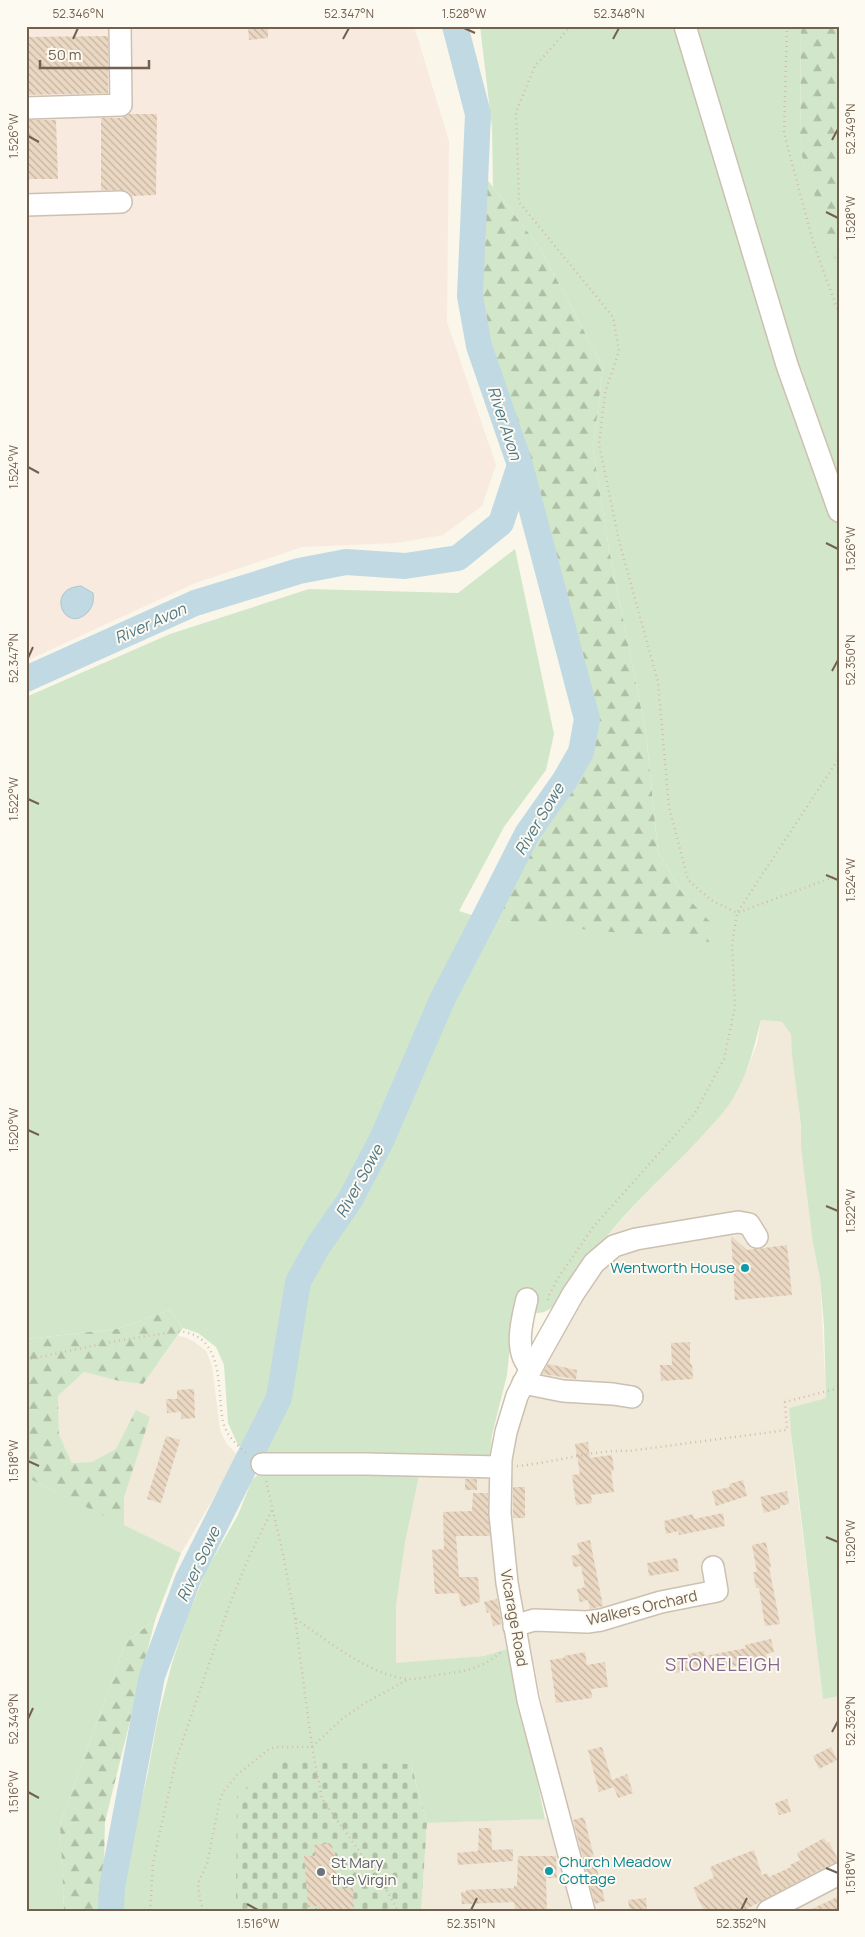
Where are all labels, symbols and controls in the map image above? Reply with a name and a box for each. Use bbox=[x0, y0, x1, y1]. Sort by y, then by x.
text: 52.346°N bbox=[52, 5, 104, 22]
text: 52.347°N bbox=[324, 5, 374, 22]
text: 1.528°W bbox=[442, 5, 487, 22]
text: 52.348°N bbox=[594, 5, 644, 22]
scale bar bbox=[40, 38, 149, 70]
text: 50 m bbox=[48, 44, 82, 65]
text: 52.349°N bbox=[842, 103, 859, 155]
text: 1.526°W bbox=[5, 113, 22, 158]
text: 1.528°W bbox=[842, 195, 859, 240]
water label: River Avon bbox=[483, 383, 527, 463]
text: 1.524°W bbox=[5, 444, 22, 489]
text: 1.526°W bbox=[842, 526, 859, 571]
water label: River Avon bbox=[111, 597, 190, 649]
text: 52.347°N bbox=[5, 633, 22, 683]
text: 52.350°N bbox=[842, 635, 859, 685]
text: 1.522°W bbox=[5, 776, 22, 821]
water label: River Sowe bbox=[509, 778, 570, 859]
text: 1.524°W bbox=[842, 857, 859, 902]
text: 1.520°W bbox=[5, 1107, 22, 1152]
water label: River Sowe bbox=[330, 1139, 389, 1221]
text: 1.522°W bbox=[842, 1188, 859, 1233]
place label: Wentworth House bbox=[610, 1257, 735, 1278]
marker: Wentworth House bbox=[739, 1262, 751, 1274]
text: 1.518°W bbox=[5, 1439, 22, 1482]
text: 1.520°W bbox=[842, 1519, 859, 1564]
water label: River Sowe bbox=[171, 1521, 226, 1605]
street label: Vicarage Road bbox=[496, 1568, 533, 1668]
street label: Walkers Orchard bbox=[584, 1585, 699, 1630]
district label: STONELEIGH bbox=[665, 1652, 781, 1676]
text: 52.349°N bbox=[5, 1693, 22, 1745]
text: 52.352°N bbox=[842, 1696, 859, 1746]
text: 1.516°W bbox=[5, 1770, 22, 1813]
place label: Church Meadow Cottage bbox=[559, 1851, 672, 1889]
text: 1.518°W bbox=[842, 1851, 859, 1894]
place label: St Mary the Virgin bbox=[331, 1852, 396, 1890]
marker: Church Meadow Cottage bbox=[543, 1865, 555, 1877]
marker: St Mary the Virgin bbox=[315, 1866, 327, 1878]
text: 1.516°W bbox=[237, 1915, 280, 1932]
text: 52.351°N bbox=[447, 1915, 495, 1932]
text: 52.352°N bbox=[716, 1915, 766, 1932]

